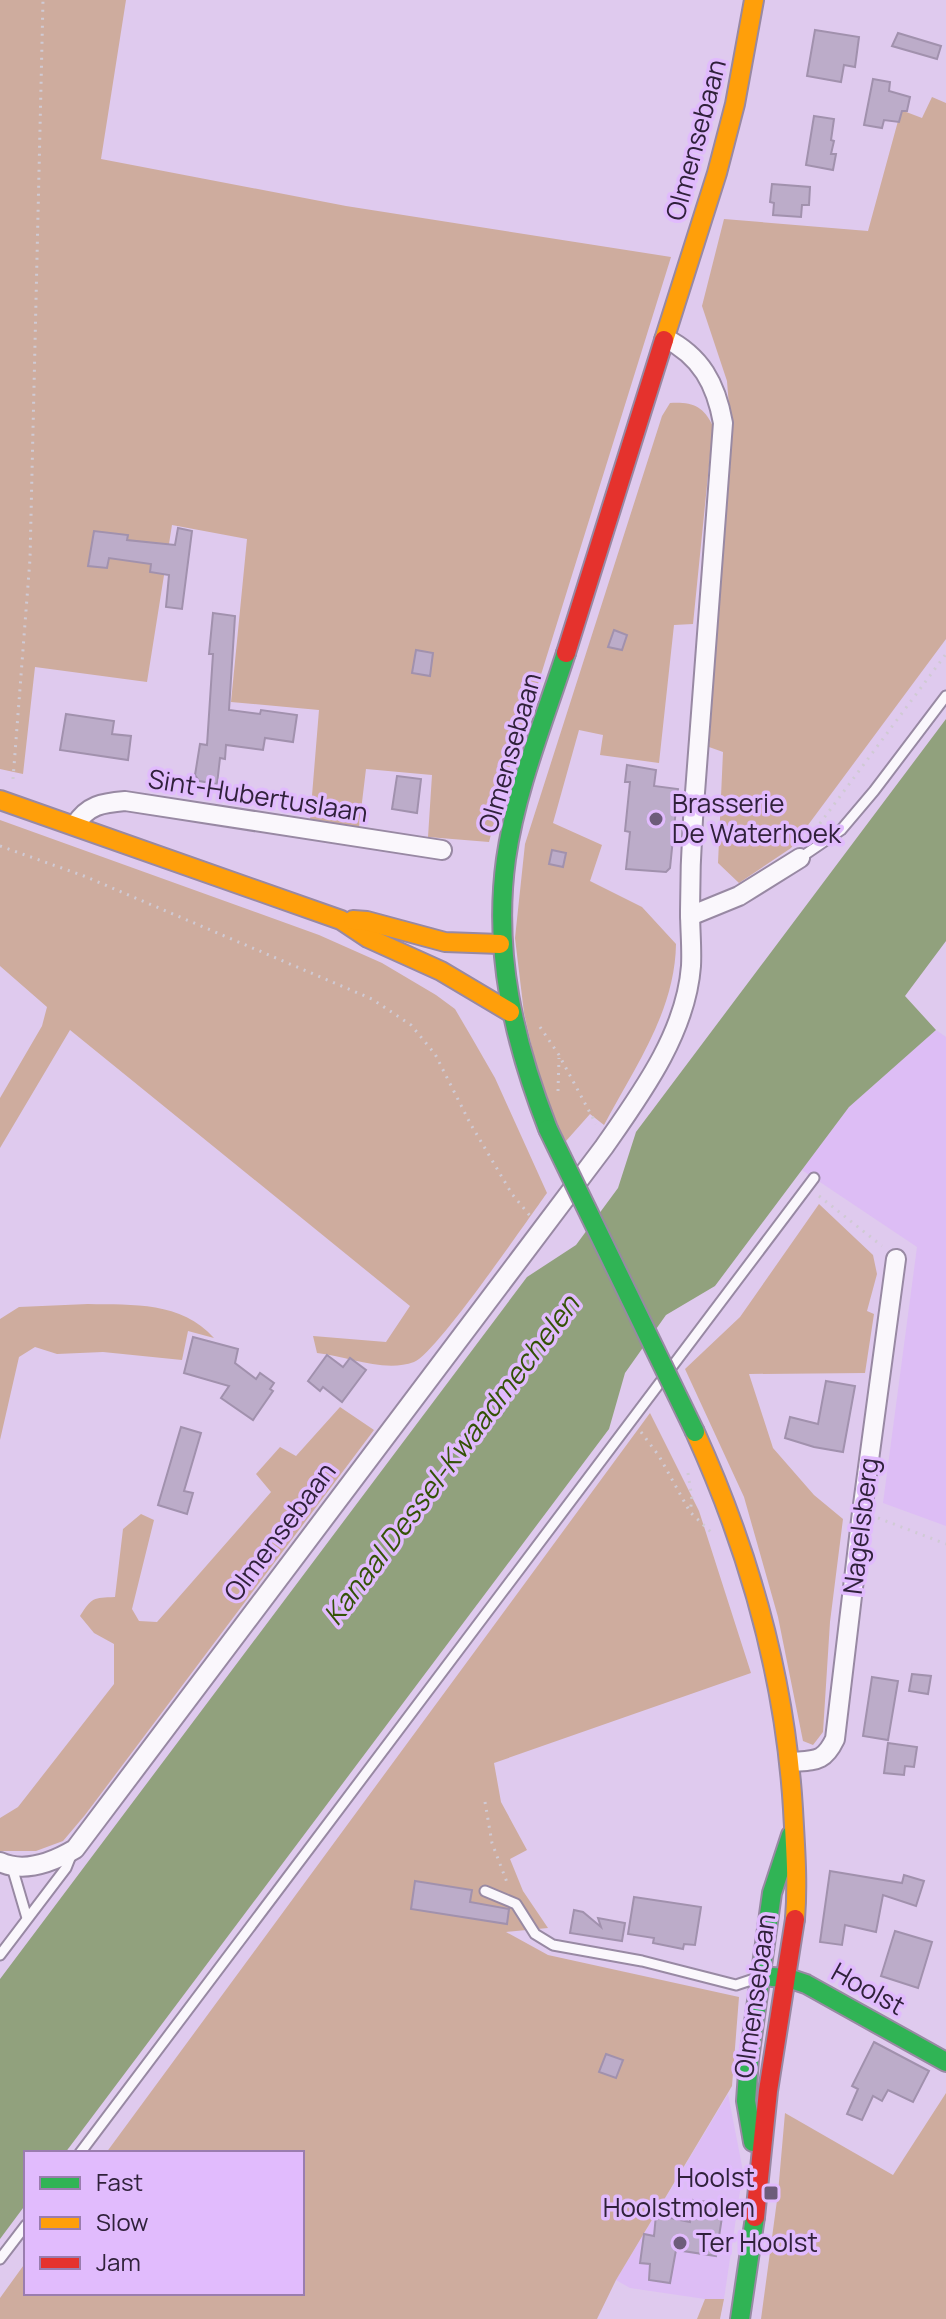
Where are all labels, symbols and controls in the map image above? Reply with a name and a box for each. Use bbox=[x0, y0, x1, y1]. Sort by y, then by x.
street label: Olmensebaan bbox=[656, 55, 734, 224]
street label: Olmensebaan bbox=[469, 668, 549, 837]
street label: Sint-Hubertuslaan bbox=[146, 760, 371, 830]
place label: Brasserie De Waterhoek bbox=[672, 785, 842, 851]
marker: Brasserie De Waterhoek bbox=[647, 810, 665, 828]
water label: Kanaal Dessel-Kwaadmechelen bbox=[313, 1286, 588, 1632]
street label: Olmensebaan bbox=[215, 1454, 343, 1608]
street label: Nagelsberg bbox=[834, 1456, 886, 1596]
street label: Olmensebaan bbox=[725, 1911, 783, 2080]
street label: Hoolst bbox=[825, 1953, 912, 2023]
legend bbox=[24, 2151, 304, 2295]
place label: Hoolst Hoolstmolen bbox=[603, 2159, 755, 2225]
text: Fast bbox=[96, 2165, 143, 2198]
marker: Hoolst Hoolstmolen bbox=[762, 2184, 780, 2202]
text: Slow bbox=[96, 2205, 149, 2238]
place label: Ter Hoolst bbox=[696, 2224, 818, 2260]
marker: Ter Hoolst bbox=[671, 2234, 689, 2252]
text: Jam bbox=[96, 2245, 141, 2278]

